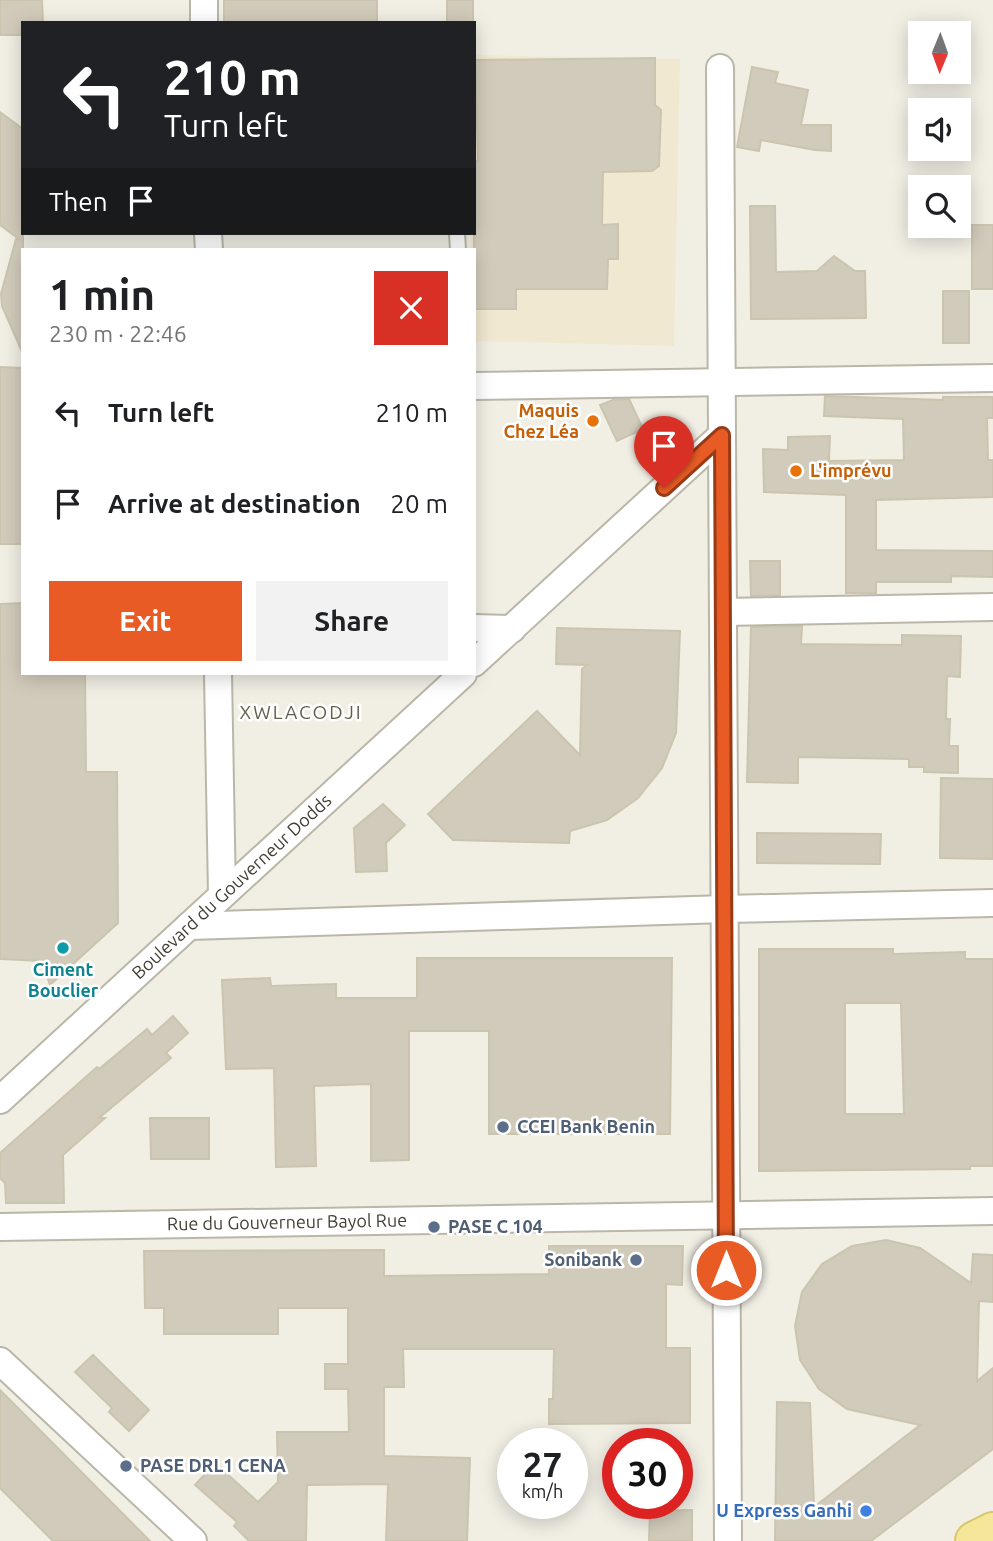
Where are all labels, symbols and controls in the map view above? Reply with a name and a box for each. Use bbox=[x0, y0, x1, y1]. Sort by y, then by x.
north arrow bbox=[908, 21, 971, 84]
map controls bbox=[908, 21, 971, 238]
icon: left bbox=[49, 49, 140, 140]
text: 210 m bbox=[164, 49, 301, 104]
button: sound bbox=[908, 98, 971, 161]
text: Turn left bbox=[164, 107, 288, 143]
button: search bbox=[908, 175, 971, 238]
icon: arrive bbox=[122, 182, 160, 220]
text: Then bbox=[49, 187, 108, 216]
text: 1 min bbox=[49, 271, 155, 318]
button: close bbox=[374, 271, 448, 345]
text: 230 m · 22:46 bbox=[49, 321, 187, 346]
icon: left bbox=[49, 394, 87, 432]
text: Turn left bbox=[108, 398, 214, 427]
text: 210 m bbox=[376, 398, 448, 427]
place label: Maquis Chez Léa bbox=[503, 400, 579, 441]
marker: Maquis Chez Léa bbox=[585, 413, 601, 429]
pin bbox=[634, 416, 694, 488]
icon: arrive bbox=[645, 427, 683, 465]
place label: L'imprévu bbox=[810, 460, 892, 480]
marker: L'imprévu bbox=[788, 463, 804, 479]
icon: arrive bbox=[49, 485, 87, 523]
text: Arrive at destination bbox=[108, 489, 361, 518]
text: 20 m bbox=[390, 489, 448, 518]
button: Exit bbox=[49, 581, 242, 661]
button: Share bbox=[256, 581, 448, 661]
district label: XWLACODJI bbox=[239, 701, 363, 723]
street label: Boulevard du Gouverneur Dodds bbox=[128, 789, 335, 982]
marker: Ciment Bouclier bbox=[55, 940, 71, 956]
place label: Ciment Bouclier bbox=[28, 959, 99, 1000]
place label: CCEI Bank Benin bbox=[517, 1116, 655, 1136]
marker: CCEI Bank Benin bbox=[495, 1119, 511, 1135]
street label: Rue du Gouverneur Bayol Rue bbox=[167, 1209, 407, 1233]
place label: PASE C 104 bbox=[448, 1216, 543, 1236]
marker: PASE C 104 bbox=[426, 1219, 442, 1235]
position arrow bbox=[689, 1233, 763, 1307]
place label: Sonibank bbox=[544, 1249, 622, 1269]
marker: Sonibank bbox=[628, 1252, 644, 1268]
speed limit sign: 30 bbox=[602, 1428, 693, 1519]
text: 27 bbox=[523, 1444, 562, 1484]
place label: PASE DRL1 CENA bbox=[140, 1455, 286, 1475]
marker: PASE DRL1 CENA bbox=[118, 1458, 134, 1474]
text: km/h bbox=[522, 1481, 563, 1501]
place label: U Express Ganhi bbox=[716, 1500, 852, 1520]
marker: U Express Ganhi bbox=[858, 1503, 874, 1519]

